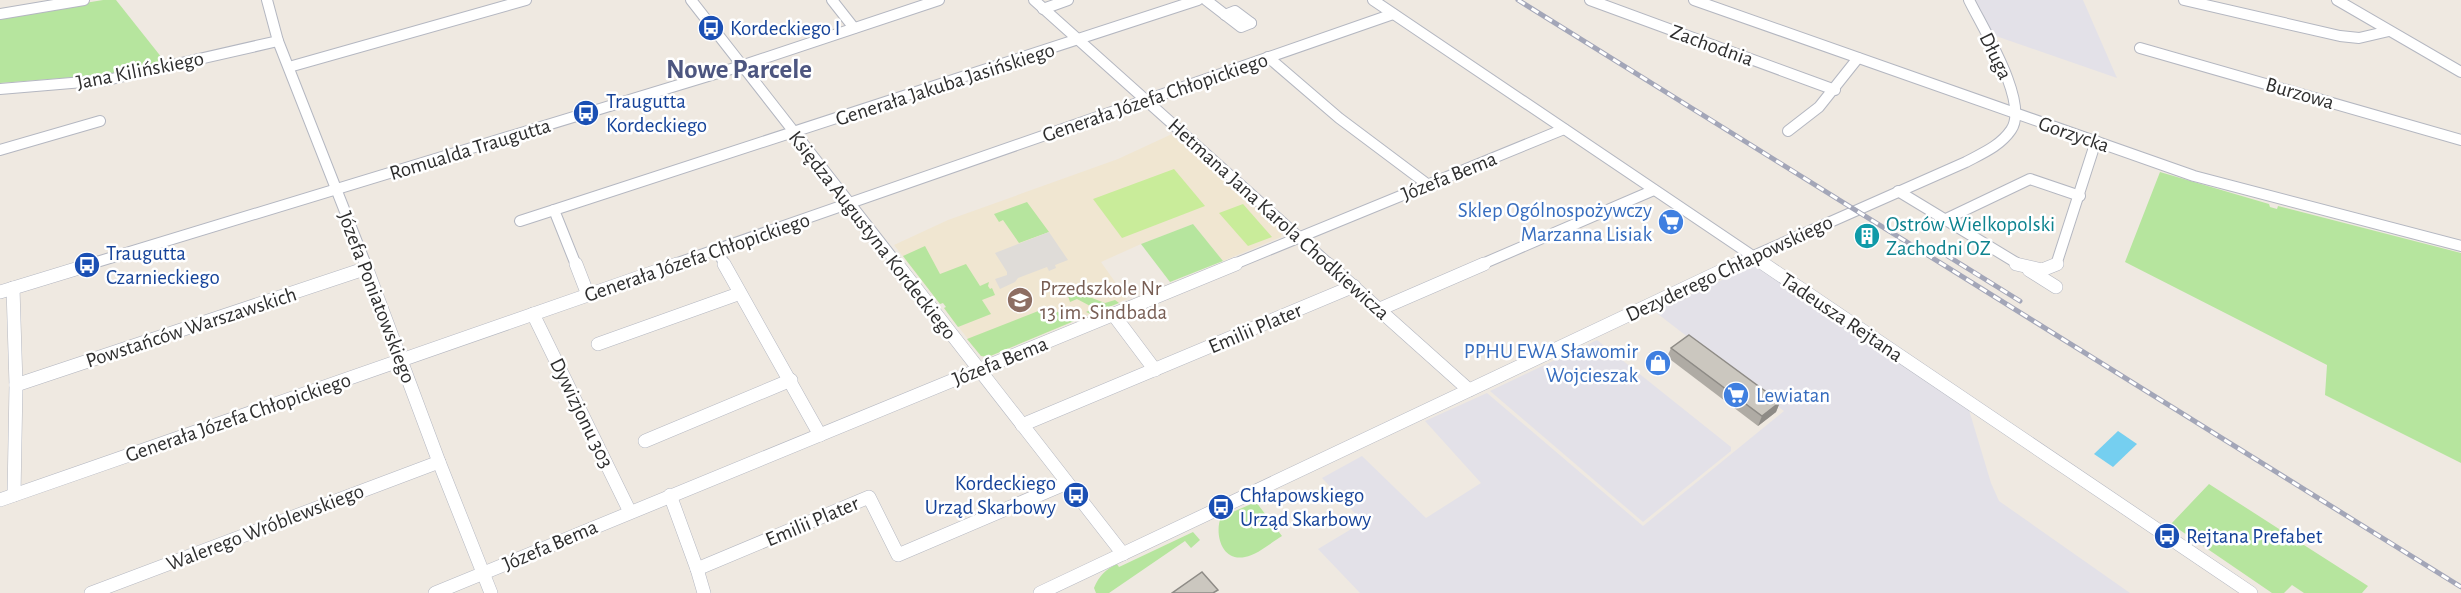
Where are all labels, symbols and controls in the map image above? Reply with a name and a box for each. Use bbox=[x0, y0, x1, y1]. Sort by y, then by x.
bus stop icon: Kordeckiego I bbox=[696, 13, 726, 43]
place label: Kordeckiego I bbox=[730, 18, 840, 39]
street label: Zachodnia bbox=[1668, 21, 1756, 70]
street label: Długa bbox=[1975, 29, 2016, 83]
street label: Generała Jakuba Jasińskiego bbox=[833, 39, 1057, 130]
street label: Jana Kilińskiego bbox=[74, 48, 206, 93]
street label: Generała Józefa Chłopickiego bbox=[1040, 49, 1271, 146]
district label: Nowe Parcele bbox=[666, 56, 812, 83]
street label: Burzowa bbox=[2263, 74, 2337, 113]
place label: Traugutta Kordeckiego bbox=[606, 91, 707, 136]
bus stop icon: Traugutta Kordeckiego bbox=[571, 98, 601, 128]
street label: Gorzycka bbox=[2036, 113, 2112, 156]
street label: Romualda Traugutta bbox=[387, 115, 554, 184]
street label: Hetmana Jana Karola Chodkiewicza bbox=[1164, 115, 1393, 324]
street label: Księdza Augustyna Kordeckiego bbox=[785, 127, 961, 344]
street label: Józefa Bema bbox=[1399, 148, 1500, 205]
place label: Sklep Ogólnospożywczy Marzanna Lisiak bbox=[1458, 200, 1652, 245]
supermarket icon: Sklep Ogólnospożywczy Marzanna Lisiak bbox=[1656, 207, 1686, 237]
street label: Józefa Poniatowskiego bbox=[334, 208, 419, 386]
street label: Generała Józefa Chłopickiego bbox=[582, 209, 813, 306]
street label: Dezyderego Chłapowskiego bbox=[1623, 211, 1836, 326]
place label: Ostrów Wielkopolski Zachodni OZ bbox=[1886, 214, 2055, 259]
building icon: Ostrów Wielkopolski Zachodni OZ bbox=[1852, 221, 1882, 251]
place label: Traugutta Czarnieckiego bbox=[106, 243, 220, 288]
bus stop icon: Traugutta Czarnieckiego bbox=[72, 250, 102, 280]
street label: Tadeusza Rejtana bbox=[1777, 269, 1907, 366]
place label: Przedszkole Nr 13 im. Sindbada bbox=[1040, 278, 1168, 323]
street label: Powstańców Warszawskich bbox=[83, 283, 299, 371]
school or university icon: Przedszkole Nr 13 im. Sindbada bbox=[1005, 285, 1035, 315]
street label: Emilii Plater bbox=[1205, 299, 1305, 358]
street label: Józefa Bema bbox=[950, 333, 1051, 390]
place label: PPHU EWA Sławomir Wojcieszak bbox=[1464, 341, 1638, 386]
shop icon: PPHU EWA Sławomir Wojcieszak bbox=[1643, 348, 1673, 378]
street label: Dywizjonu 303 bbox=[546, 355, 617, 472]
street label: Generała Józefa Chłopickiego bbox=[123, 369, 354, 466]
supermarket icon: Lewiatan bbox=[1721, 380, 1751, 410]
place label: Lewiatan bbox=[1756, 385, 1830, 406]
place label: Kordeckiego Urząd Skarbowy bbox=[925, 473, 1056, 518]
street label: Walerego Wróblewskiego bbox=[164, 480, 367, 575]
bus stop icon: Kordeckiego Urząd Skarbowy bbox=[1061, 480, 1091, 510]
place label: Chłapowskiego Urząd Skarbowy bbox=[1240, 485, 1371, 530]
street label: Emilii Plater bbox=[762, 492, 862, 551]
bus stop icon: Chłapowskiego Urząd Skarbowy bbox=[1206, 492, 1236, 522]
street label: Józefa Bema bbox=[500, 516, 601, 575]
bus stop icon: Rejtana Prefabet bbox=[2152, 521, 2182, 551]
place label: Rejtana Prefabet bbox=[2186, 526, 2323, 547]

